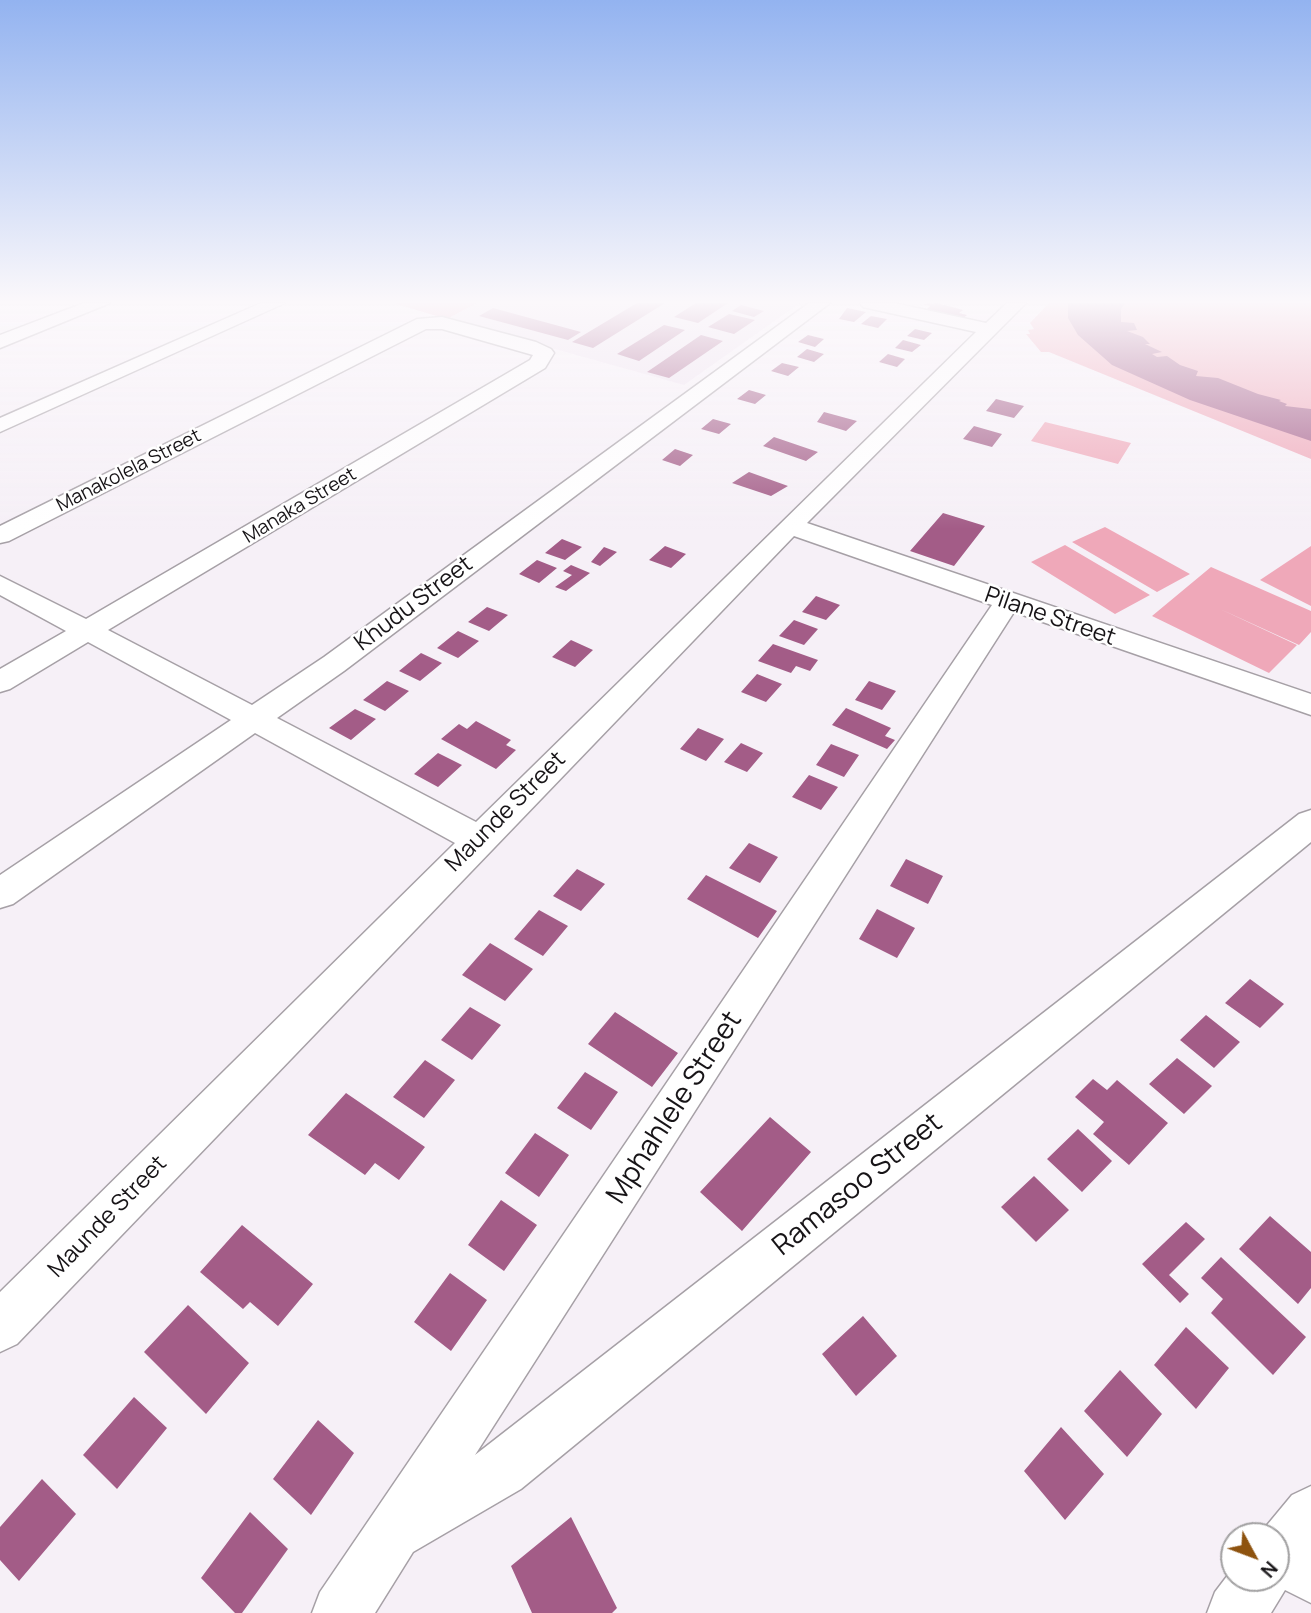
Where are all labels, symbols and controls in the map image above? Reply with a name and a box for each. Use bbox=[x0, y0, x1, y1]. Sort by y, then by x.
street label: Manakolela Street bbox=[53, 425, 205, 517]
street label: Manaka Street bbox=[239, 463, 361, 549]
street label: Khudu Street bbox=[350, 551, 478, 657]
street label: Pilane Street bbox=[981, 582, 1119, 652]
street label: Maunde Street bbox=[440, 746, 572, 878]
street label: Mphahlele Street bbox=[600, 1006, 750, 1210]
street label: Ramasoo Street bbox=[767, 1106, 949, 1264]
street label: Maunde Street bbox=[43, 1150, 173, 1284]
north arrow bbox=[1220, 1522, 1290, 1592]
text: N bbox=[1255, 1556, 1284, 1583]

